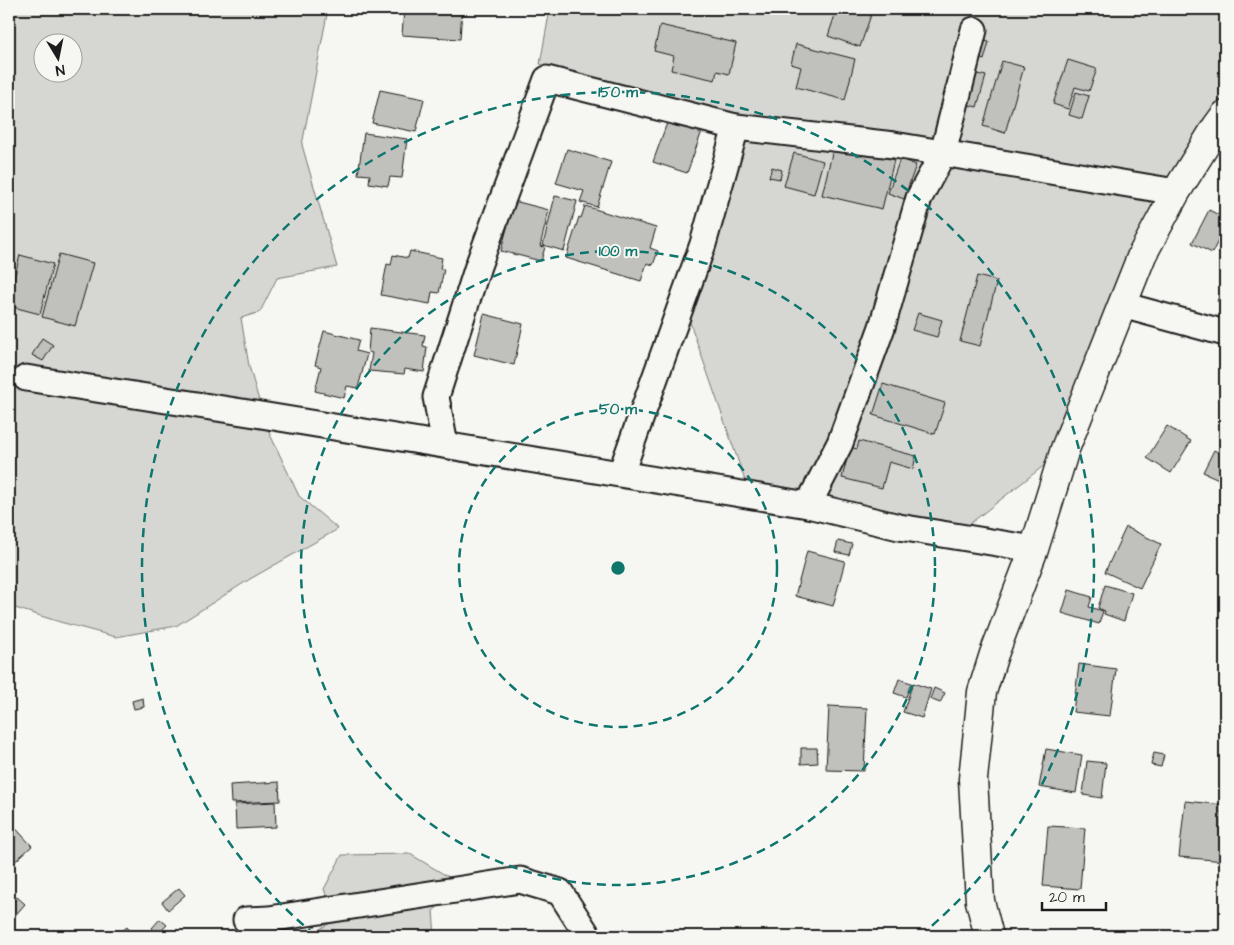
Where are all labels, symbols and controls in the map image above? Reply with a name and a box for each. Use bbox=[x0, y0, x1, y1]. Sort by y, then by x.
north arrow bbox=[32, 32, 82, 82]
text: N bbox=[54, 59, 66, 80]
text: 150 m bbox=[598, 82, 638, 103]
text: 100 m bbox=[599, 241, 638, 262]
text: 50 m bbox=[599, 399, 637, 420]
centre of rings bbox=[609, 559, 627, 577]
scale bar bbox=[1042, 880, 1105, 912]
text: 20 m bbox=[1049, 887, 1085, 908]

